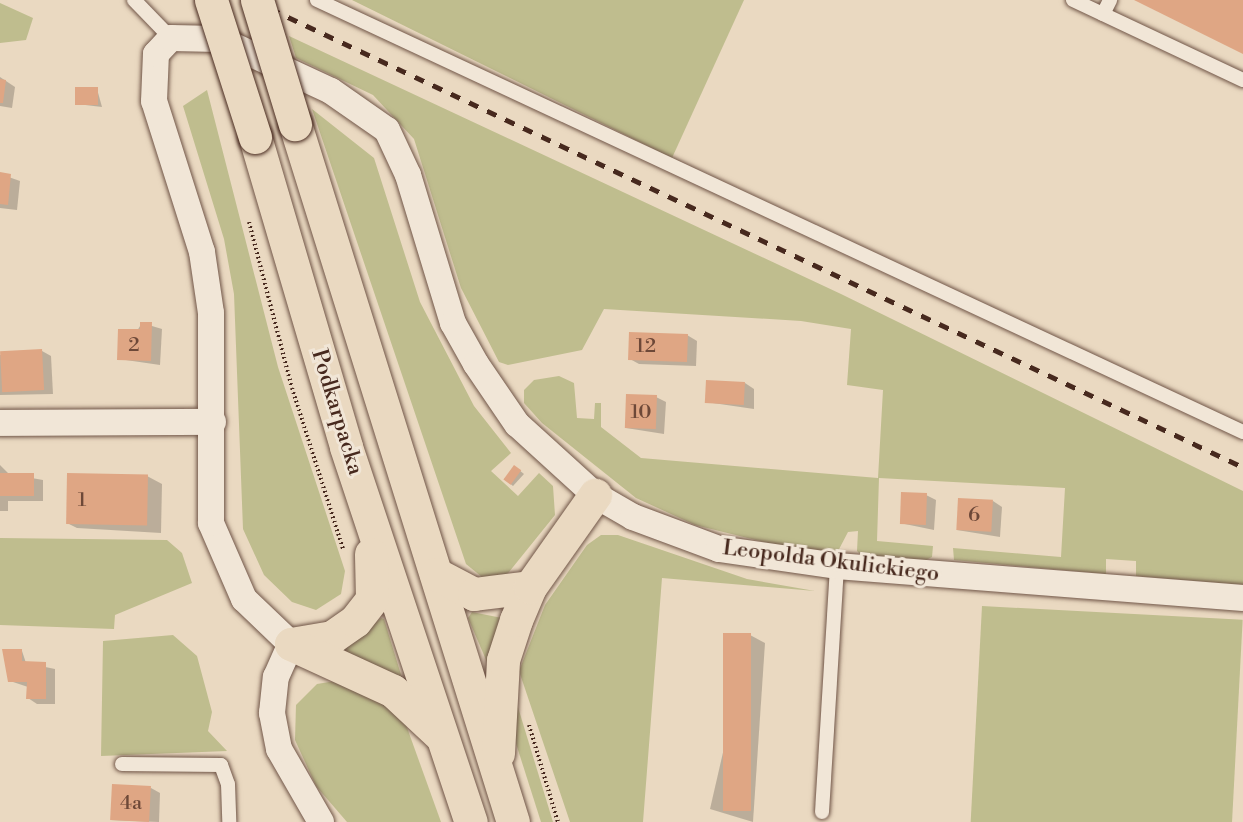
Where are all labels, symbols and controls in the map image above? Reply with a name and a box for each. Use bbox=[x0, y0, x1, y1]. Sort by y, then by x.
house number: 2 bbox=[128, 333, 140, 357]
house number: 12 bbox=[636, 334, 656, 358]
street label: Podkarpacka bbox=[305, 346, 369, 478]
house number: 10 bbox=[630, 400, 652, 424]
house number: 1 bbox=[78, 488, 86, 512]
house number: 6 bbox=[968, 503, 980, 527]
street label: Leopolda Okulickiego bbox=[721, 535, 941, 587]
house number: 4a bbox=[120, 791, 142, 815]

